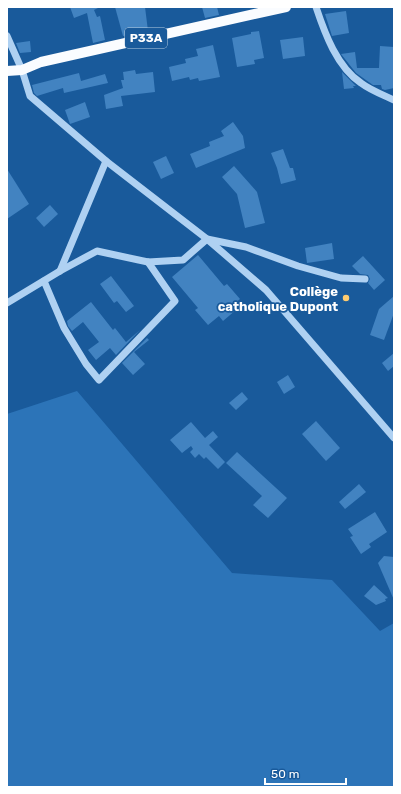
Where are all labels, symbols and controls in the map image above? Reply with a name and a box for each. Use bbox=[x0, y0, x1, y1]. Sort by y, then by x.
road number: P33A bbox=[125, 28, 167, 48]
place label: Collège catholique Dupont bbox=[218, 284, 338, 314]
marker: Collège catholique Dupont bbox=[341, 293, 351, 303]
scale bar bbox=[265, 760, 346, 786]
text: 50 m bbox=[271, 767, 299, 781]

